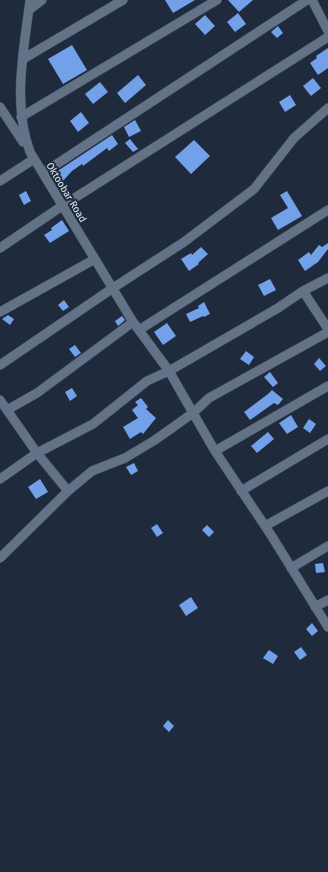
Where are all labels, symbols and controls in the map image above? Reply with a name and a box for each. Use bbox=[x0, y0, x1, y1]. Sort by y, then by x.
street label: Oktoobar Road bbox=[43, 160, 89, 225]

